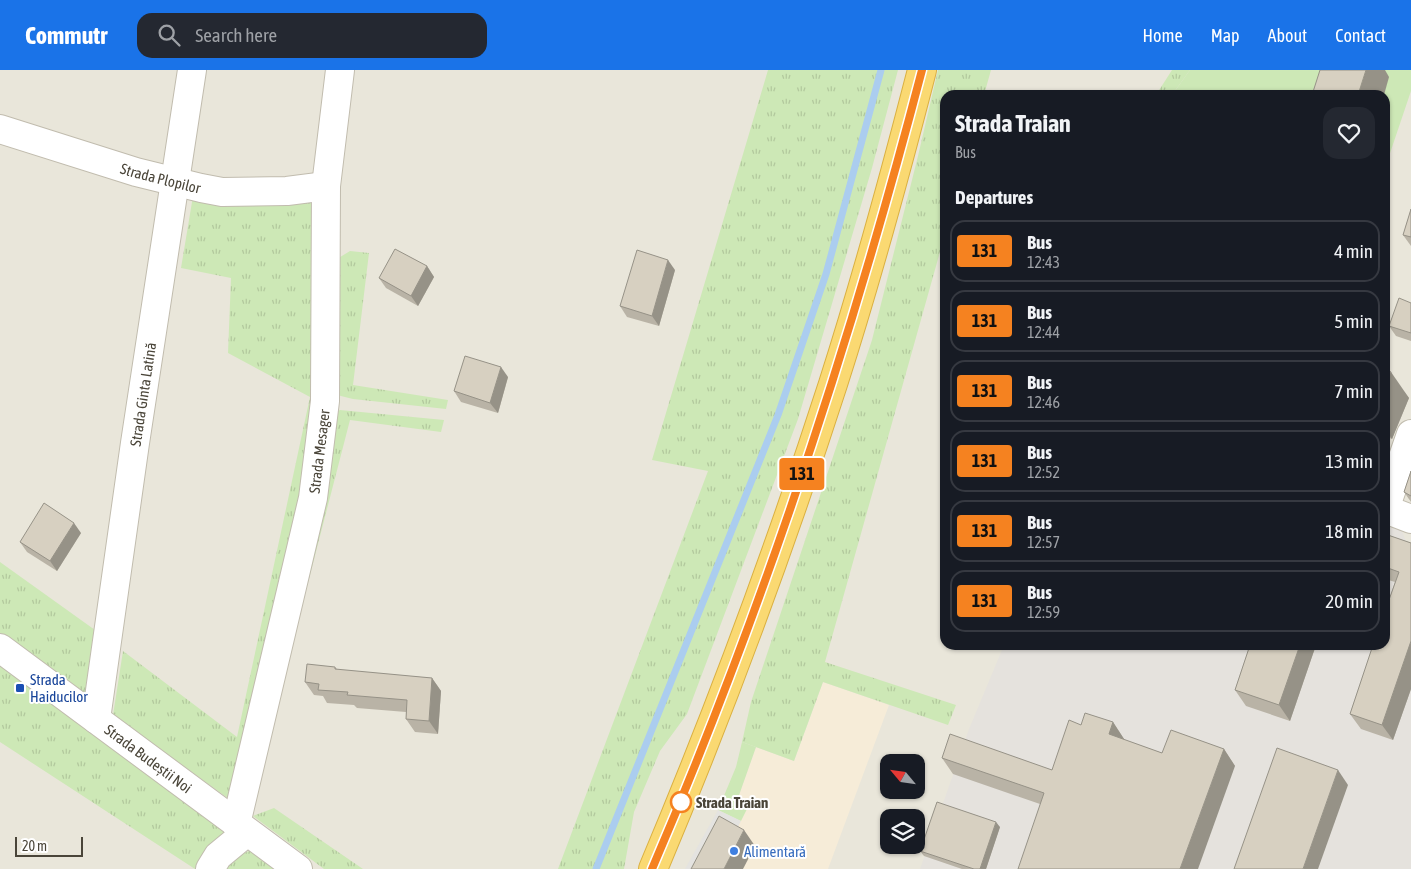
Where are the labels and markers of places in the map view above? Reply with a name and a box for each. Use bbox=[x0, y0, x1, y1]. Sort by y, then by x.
place label: Strada Haiducilor bbox=[30, 671, 88, 705]
marker: Strada Haiducilor bbox=[14, 682, 26, 694]
marker: Strada Traian bbox=[670, 791, 692, 813]
place label: Strada Traian bbox=[696, 794, 768, 811]
place label: Alimentară bbox=[744, 843, 806, 860]
marker: Alimentară bbox=[728, 845, 740, 857]

